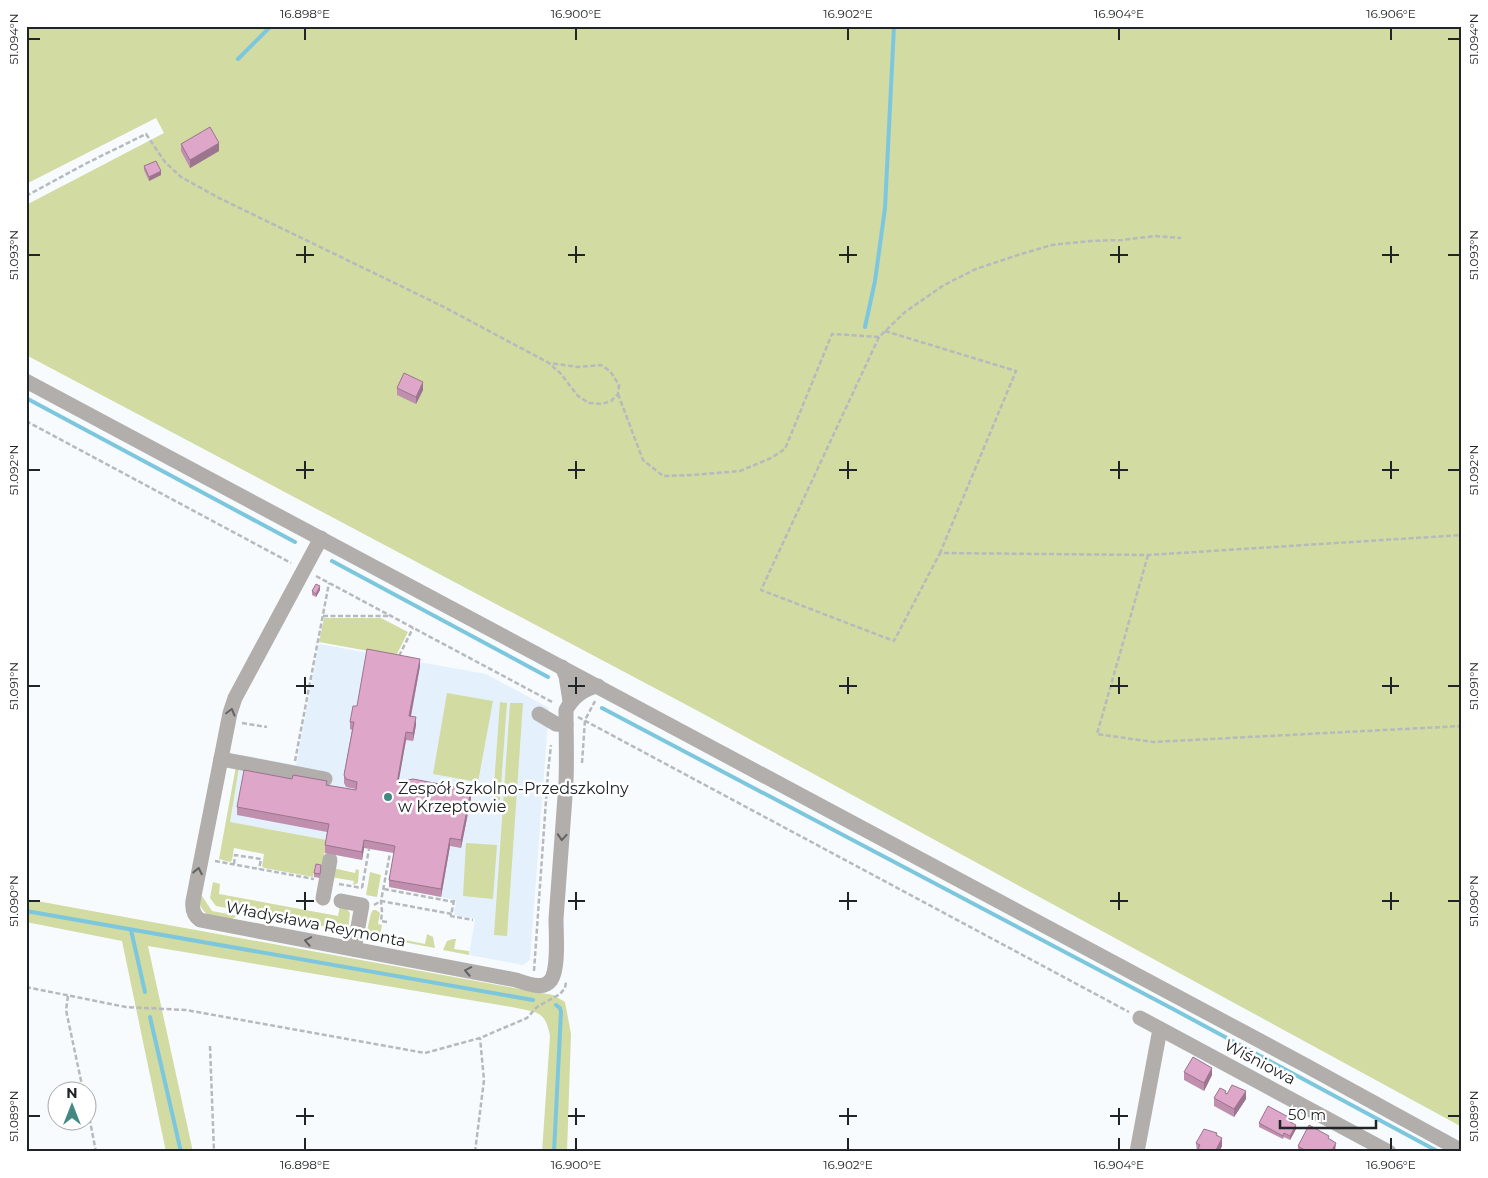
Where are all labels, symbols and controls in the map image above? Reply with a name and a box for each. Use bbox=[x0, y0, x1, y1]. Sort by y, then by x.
text: 16.898°E bbox=[280, 6, 330, 21]
text: 16.900°E bbox=[551, 6, 601, 21]
text: 16.902°E bbox=[823, 6, 873, 21]
text: 16.904°E bbox=[1094, 6, 1144, 21]
text: 16.906°E bbox=[1366, 6, 1416, 21]
text: 51.094°N bbox=[6, 13, 21, 65]
text: 51.094°N bbox=[1466, 13, 1481, 65]
text: 51.093°N bbox=[6, 230, 21, 280]
text: 51.093°N bbox=[1466, 230, 1481, 280]
text: 51.092°N bbox=[6, 445, 21, 495]
text: 51.092°N bbox=[1466, 445, 1481, 495]
text: 51.091°N bbox=[6, 662, 21, 710]
text: 51.091°N bbox=[1466, 662, 1481, 710]
one-way arrow bbox=[225, 708, 236, 716]
place label: Zespół Szkolno-Przedszkolny w Krzeptowie bbox=[398, 779, 629, 816]
marker: Zespół Szkolno-Przedszkolny w Krzeptowie bbox=[382, 791, 394, 803]
one-way arrow bbox=[557, 834, 568, 842]
one-way arrow bbox=[193, 867, 203, 876]
text: 51.090°N bbox=[6, 875, 21, 927]
text: 51.090°N bbox=[1466, 875, 1481, 927]
street label: Władysława Reymonta bbox=[224, 897, 408, 951]
one-way arrow bbox=[304, 936, 313, 946]
one-way arrow bbox=[464, 966, 472, 976]
street label: Wiśniowa bbox=[1221, 1035, 1299, 1089]
north arrow bbox=[48, 1080, 98, 1130]
text: N bbox=[66, 1084, 78, 1102]
text: 51.089°N bbox=[6, 1090, 21, 1142]
text: 51.089°N bbox=[1466, 1090, 1481, 1142]
scale bar bbox=[1280, 1098, 1377, 1130]
text: 50 m bbox=[1288, 1105, 1326, 1124]
text: 16.898°E bbox=[280, 1157, 330, 1172]
text: 16.900°E bbox=[551, 1157, 601, 1172]
text: 16.902°E bbox=[823, 1157, 873, 1172]
text: 16.904°E bbox=[1094, 1157, 1144, 1172]
text: 16.906°E bbox=[1366, 1157, 1416, 1172]

